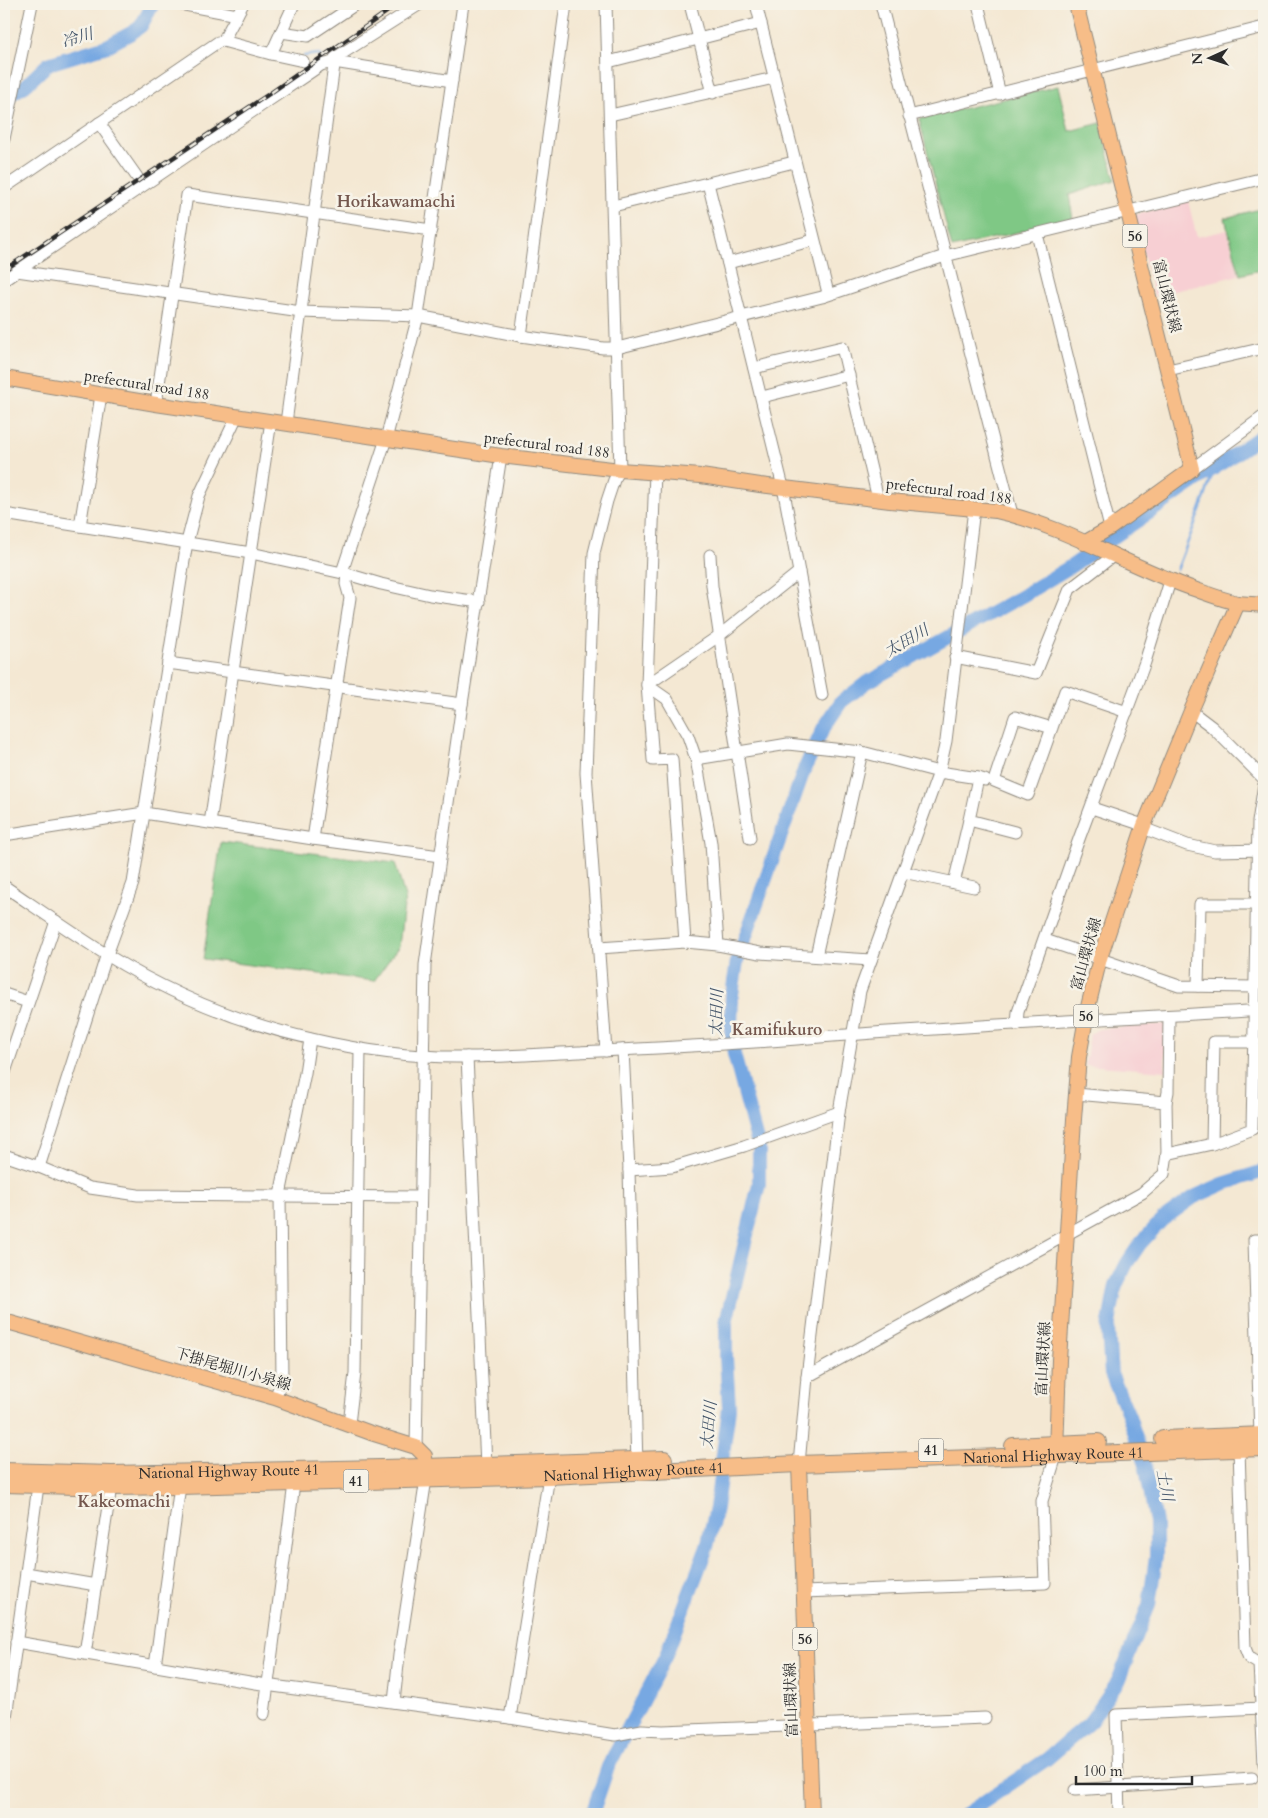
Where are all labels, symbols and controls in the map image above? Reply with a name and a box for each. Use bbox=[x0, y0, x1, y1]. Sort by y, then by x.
water label: 冷川 bbox=[59, 22, 98, 53]
north arrow bbox=[1186, 32, 1236, 82]
text: N bbox=[1188, 52, 1207, 65]
district label: Horikawamachi bbox=[337, 191, 455, 213]
road number: 56 bbox=[1122, 225, 1148, 248]
street label: 富山環状線 bbox=[1148, 257, 1186, 335]
street label: prefectural road 188 bbox=[83, 365, 211, 405]
street label: prefectural road 188 bbox=[483, 427, 611, 463]
street label: prefectural road 188 bbox=[885, 473, 1013, 509]
water label: 太田川 bbox=[880, 618, 935, 662]
street label: 富山環状線 bbox=[1066, 915, 1106, 993]
water label: 太田川 bbox=[706, 987, 728, 1037]
road number: 56 bbox=[1074, 1004, 1098, 1028]
district label: Kamifukuro bbox=[732, 1019, 822, 1041]
street label: 富山環状線 bbox=[1031, 1321, 1055, 1397]
street label: 下掛尾堀川小泉線 bbox=[173, 1343, 293, 1395]
water label: 太田川 bbox=[696, 1398, 722, 1450]
road number: 41 bbox=[918, 1438, 944, 1462]
street label: National Highway Route 41 bbox=[963, 1442, 1144, 1468]
street label: National Highway Route 41 bbox=[543, 1458, 725, 1486]
street label: National Highway Route 41 bbox=[138, 1459, 320, 1483]
water label: 土川 bbox=[1151, 1467, 1179, 1505]
road number: 41 bbox=[344, 1470, 368, 1492]
district label: Kakeomachi bbox=[78, 1491, 170, 1513]
road number: 56 bbox=[792, 1628, 818, 1650]
street label: 富山環状線 bbox=[780, 1662, 802, 1738]
scale bar bbox=[1076, 1753, 1192, 1785]
text: 100 m bbox=[1083, 1761, 1123, 1781]

